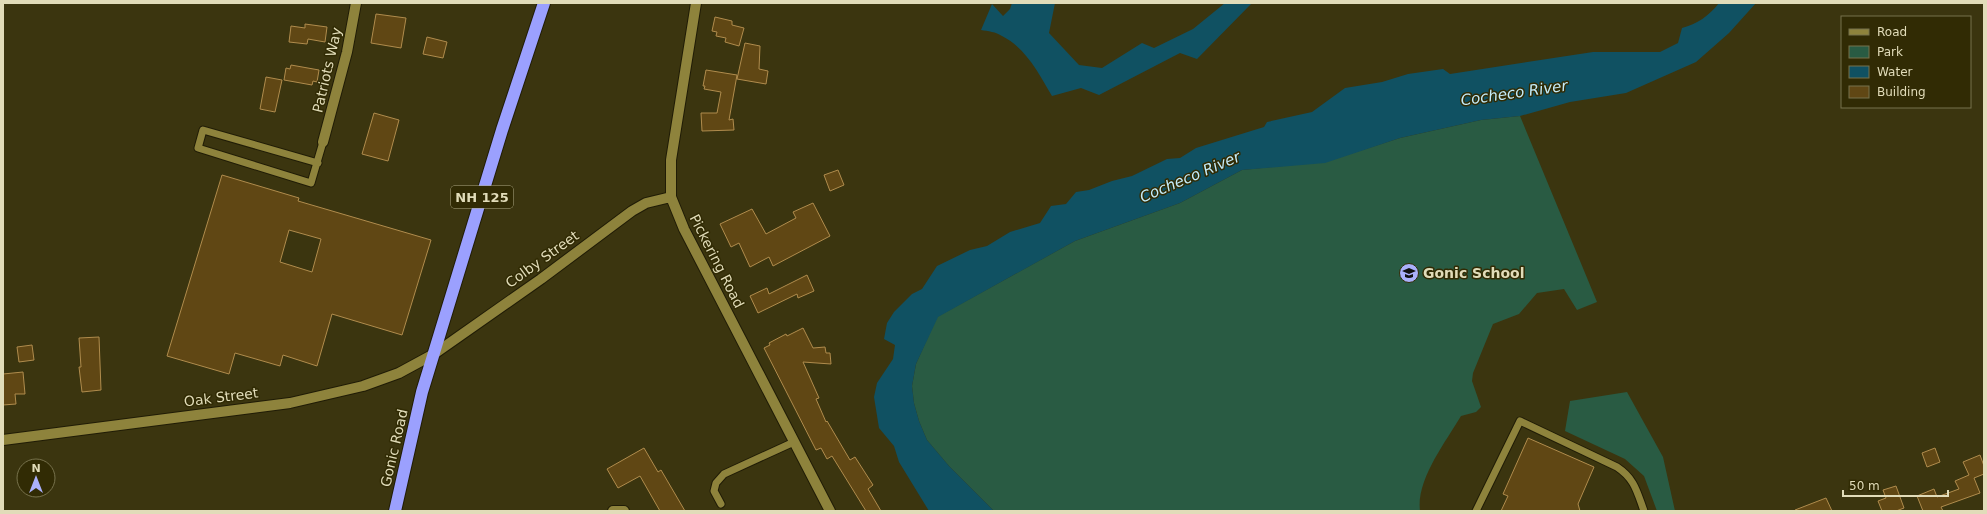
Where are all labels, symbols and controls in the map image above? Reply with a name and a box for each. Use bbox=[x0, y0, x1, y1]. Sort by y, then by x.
legend bbox=[1841, 16, 1971, 108]
text: Road bbox=[1877, 25, 1907, 39]
street label: Patriots Way bbox=[309, 26, 345, 114]
text: Park bbox=[1877, 45, 1903, 59]
text: Water bbox=[1877, 65, 1913, 79]
water label: Cocheco River bbox=[1459, 76, 1569, 109]
text: Building bbox=[1877, 85, 1926, 99]
water label: Cocheco River bbox=[1137, 147, 1244, 206]
road number: NH 125 bbox=[451, 186, 513, 208]
street label: Pickering Road bbox=[687, 212, 747, 310]
street label: Colby Street bbox=[502, 227, 582, 291]
school or university icon: Gonic School bbox=[1398, 262, 1420, 284]
place label: Gonic School bbox=[1423, 265, 1524, 281]
street label: Oak Street bbox=[183, 384, 260, 409]
street label: Gonic Road bbox=[377, 407, 411, 489]
north arrow bbox=[16, 458, 56, 498]
text: N bbox=[31, 462, 41, 475]
scale bar bbox=[1843, 472, 1948, 498]
text: 50 m bbox=[1849, 479, 1880, 493]

